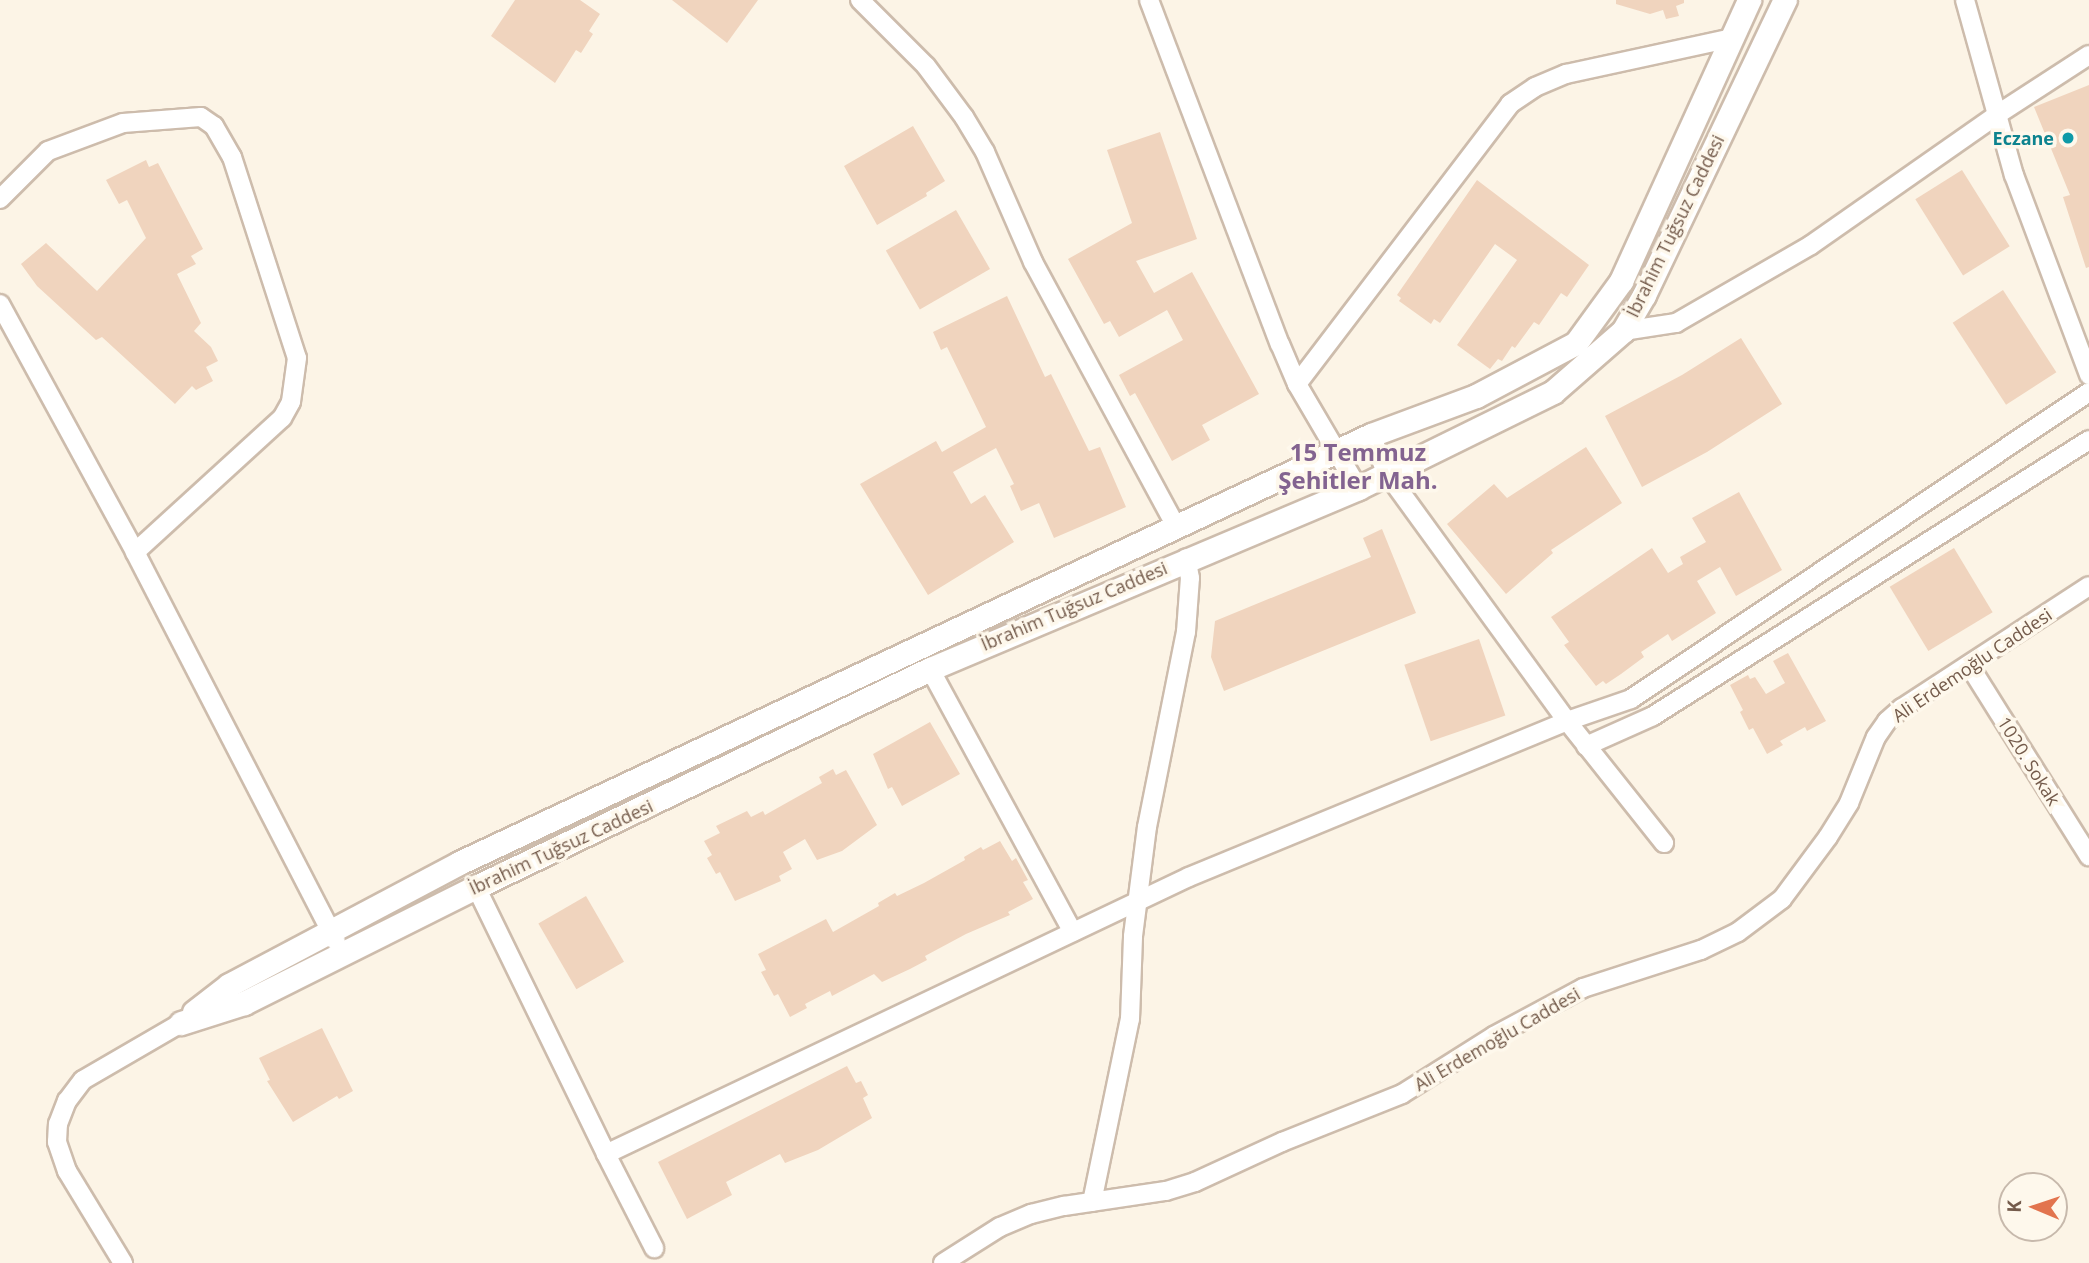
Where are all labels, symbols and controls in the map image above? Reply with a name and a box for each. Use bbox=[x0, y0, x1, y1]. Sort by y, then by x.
place label: Eczane bbox=[1993, 127, 2054, 149]
marker: Eczane bbox=[2060, 130, 2076, 146]
street label: İbrahim Tuğsuz Caddesi bbox=[1621, 131, 1729, 321]
district label: 15 Temmuz Şehitler Mah. bbox=[1278, 438, 1438, 494]
street label: İbrahim Tuğsuz Caddesi bbox=[978, 557, 1170, 655]
street label: Ali Erdemoğlu Caddesi bbox=[1888, 604, 2056, 726]
street label: 1020. Sokak bbox=[1993, 713, 2065, 809]
street label: İbrahim Tuğsuz Caddesi bbox=[466, 795, 656, 899]
street label: Ali Erdemoğlu Caddesi bbox=[1410, 983, 1584, 1095]
north arrow bbox=[1998, 1172, 2068, 1242]
text: K bbox=[2001, 1200, 2027, 1213]

